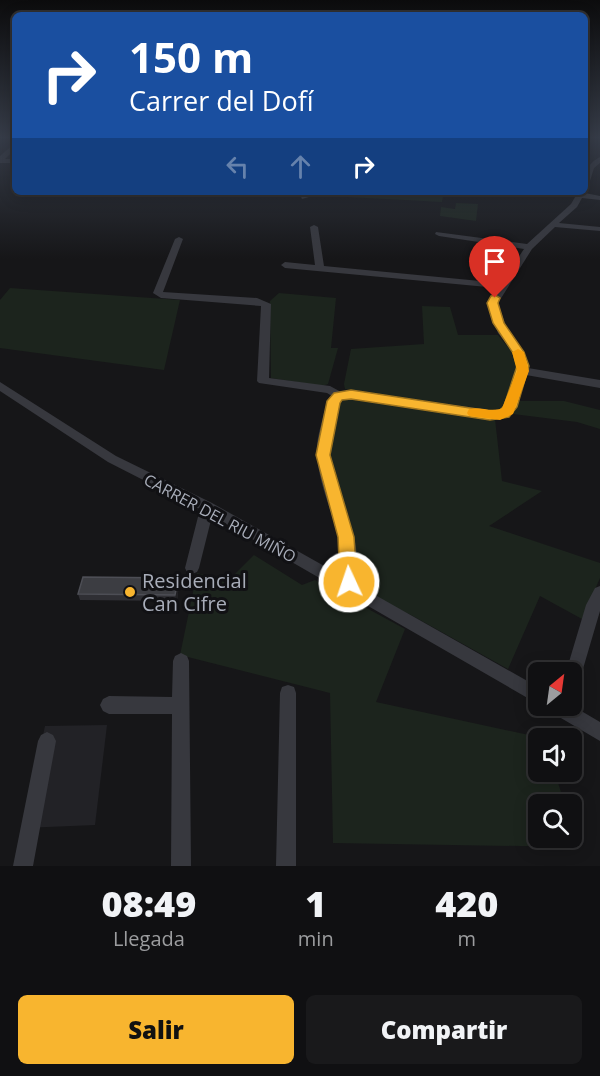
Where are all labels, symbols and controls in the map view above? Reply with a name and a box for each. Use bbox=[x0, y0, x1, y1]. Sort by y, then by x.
text: 150 m bbox=[129, 28, 253, 85]
icon: right bbox=[30, 36, 108, 114]
text: Carrer del Dofí bbox=[129, 82, 314, 119]
icon: left bbox=[221, 150, 254, 183]
icon: ahead bbox=[284, 150, 317, 183]
icon: right bbox=[347, 150, 380, 183]
pin bbox=[469, 236, 520, 298]
icon: arrive bbox=[478, 245, 511, 278]
street label: CARRER DEL RIU MIÑO bbox=[140, 469, 300, 567]
position arrow bbox=[317, 550, 381, 614]
place label: Residencial Can Cifre bbox=[142, 567, 247, 617]
marker: Residencial Can Cifre bbox=[123, 585, 137, 599]
north arrow bbox=[528, 662, 582, 716]
map controls bbox=[528, 662, 582, 848]
button: sound bbox=[528, 728, 582, 782]
button: search bbox=[528, 794, 582, 848]
text: 08:49 bbox=[102, 879, 196, 928]
text: 1 bbox=[305, 879, 326, 928]
text: 420 bbox=[435, 879, 498, 928]
text: Llegada bbox=[113, 925, 185, 952]
text: min bbox=[298, 925, 334, 952]
text: m bbox=[458, 925, 476, 952]
button: Salir bbox=[18, 995, 294, 1064]
button: Compartir bbox=[306, 995, 582, 1064]

